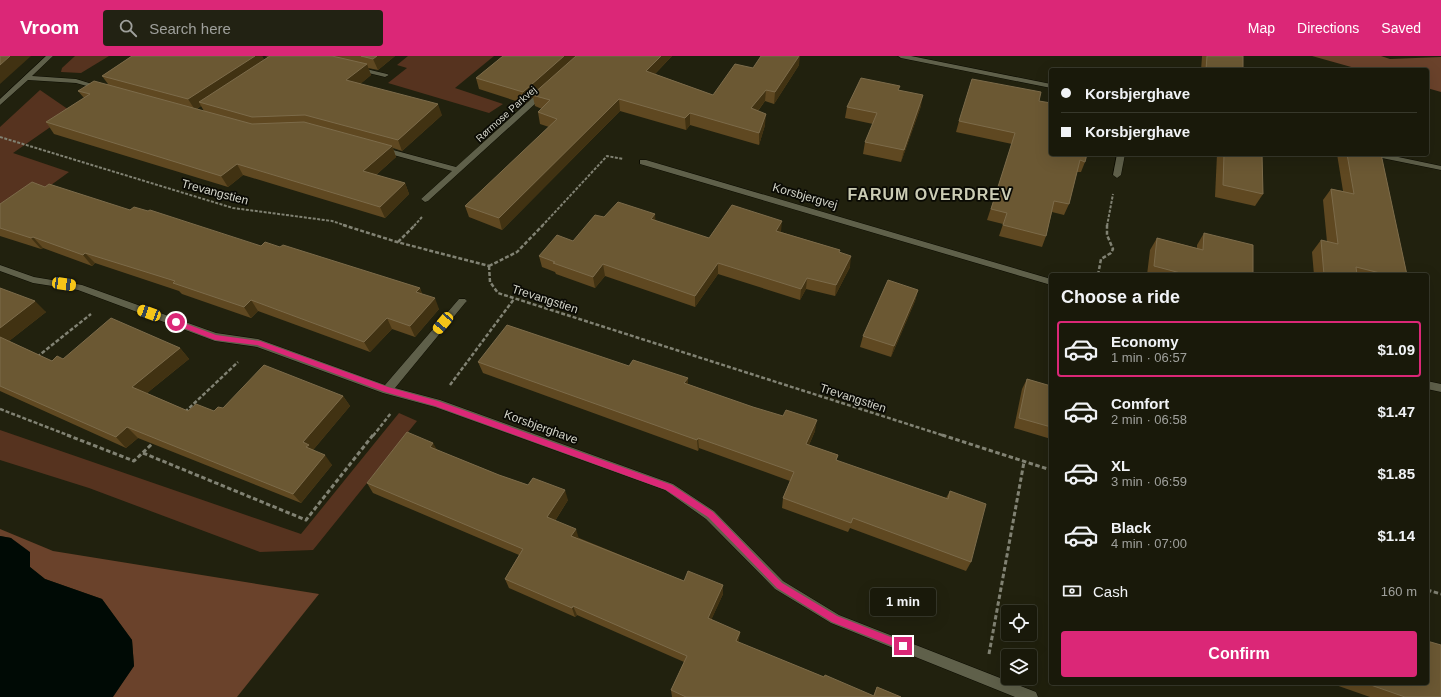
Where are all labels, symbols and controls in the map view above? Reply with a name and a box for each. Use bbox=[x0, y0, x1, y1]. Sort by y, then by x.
search box bbox=[103, 10, 383, 46]
text: Vroom bbox=[20, 17, 79, 38]
icon: search bbox=[117, 17, 139, 39]
text: Search here bbox=[149, 20, 231, 37]
text: Map bbox=[1248, 20, 1275, 36]
text: Directions bbox=[1297, 20, 1359, 36]
text: Saved bbox=[1381, 20, 1421, 36]
street label: Rørmose Parkvej bbox=[474, 84, 538, 144]
text: Korsbjerghave bbox=[1085, 85, 1190, 102]
text: Korsbjerghave bbox=[1085, 123, 1190, 140]
street label: Trevangstien bbox=[180, 176, 250, 208]
street label: Korsbjergvej bbox=[771, 180, 839, 212]
district label: FARUM OVERDREV bbox=[847, 186, 1013, 203]
car bbox=[51, 276, 77, 292]
street label: Trevangstien bbox=[510, 282, 580, 316]
text: Choose a ride bbox=[1061, 287, 1180, 307]
car bbox=[136, 303, 162, 323]
car bbox=[431, 310, 455, 336]
route start bbox=[167, 313, 185, 331]
icon: car bbox=[1063, 331, 1099, 367]
text: Economy bbox=[1111, 333, 1179, 350]
text: $1.09 bbox=[1377, 341, 1415, 358]
text: 1 min · 06:57 bbox=[1111, 350, 1187, 365]
street label: Trevangstien bbox=[818, 381, 888, 415]
icon: car bbox=[1063, 393, 1099, 429]
text: Comfort bbox=[1111, 395, 1169, 412]
text: $1.47 bbox=[1377, 403, 1415, 420]
street label: Korsbjerghave bbox=[502, 407, 580, 447]
text: 2 min · 06:58 bbox=[1111, 412, 1187, 427]
icon: car bbox=[1063, 455, 1099, 491]
text: XL bbox=[1111, 457, 1130, 474]
text: $1.85 bbox=[1377, 465, 1415, 482]
text: 3 min · 06:59 bbox=[1111, 474, 1187, 489]
icon: car bbox=[1063, 517, 1099, 553]
text: Black bbox=[1111, 519, 1151, 536]
text: $1.14 bbox=[1377, 527, 1415, 544]
text: 4 min · 07:00 bbox=[1111, 536, 1187, 551]
icon: cash bbox=[1061, 580, 1083, 602]
text: Cash bbox=[1093, 583, 1128, 600]
text: 160 m bbox=[1381, 584, 1417, 599]
callout: 1 min bbox=[870, 588, 936, 616]
text: 1 min bbox=[886, 594, 920, 609]
map controls bbox=[1001, 605, 1037, 685]
button: locate bbox=[1001, 605, 1037, 641]
button: Confirm bbox=[1061, 631, 1417, 677]
route end bbox=[894, 637, 912, 655]
button: layers bbox=[1001, 649, 1037, 685]

